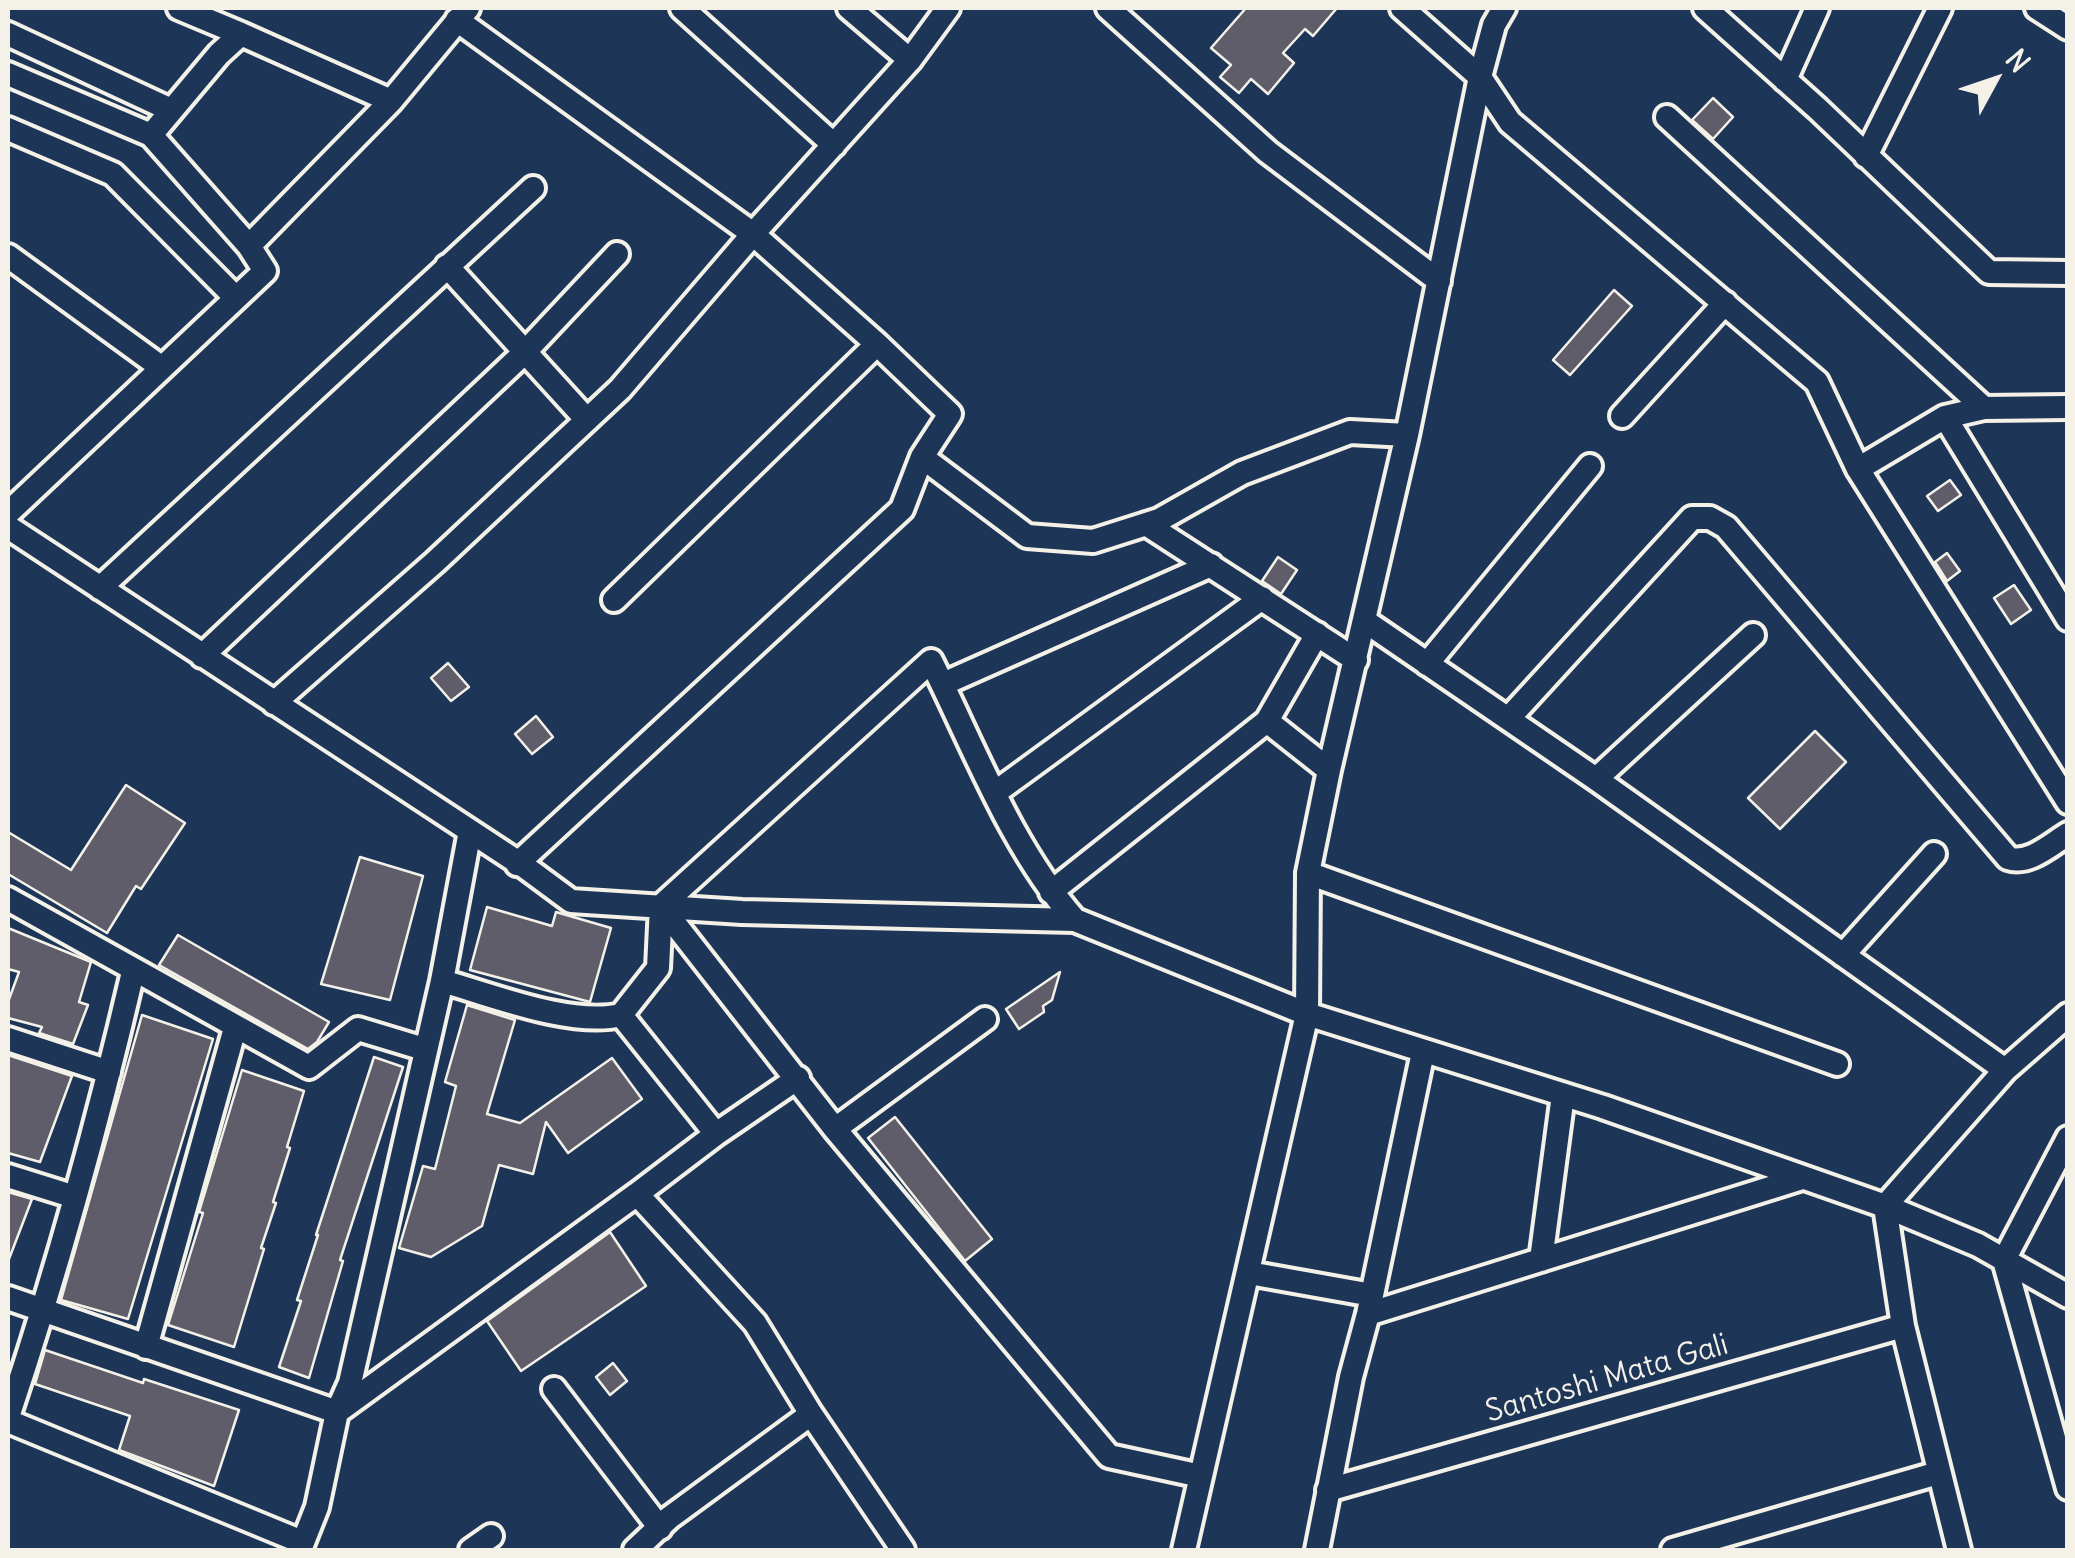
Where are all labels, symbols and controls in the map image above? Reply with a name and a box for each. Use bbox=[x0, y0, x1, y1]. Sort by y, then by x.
north arrow bbox=[1945, 30, 2045, 130]
text: N bbox=[1998, 42, 2038, 80]
street label: Santoshi Mata Gali bbox=[1482, 1327, 1732, 1431]

